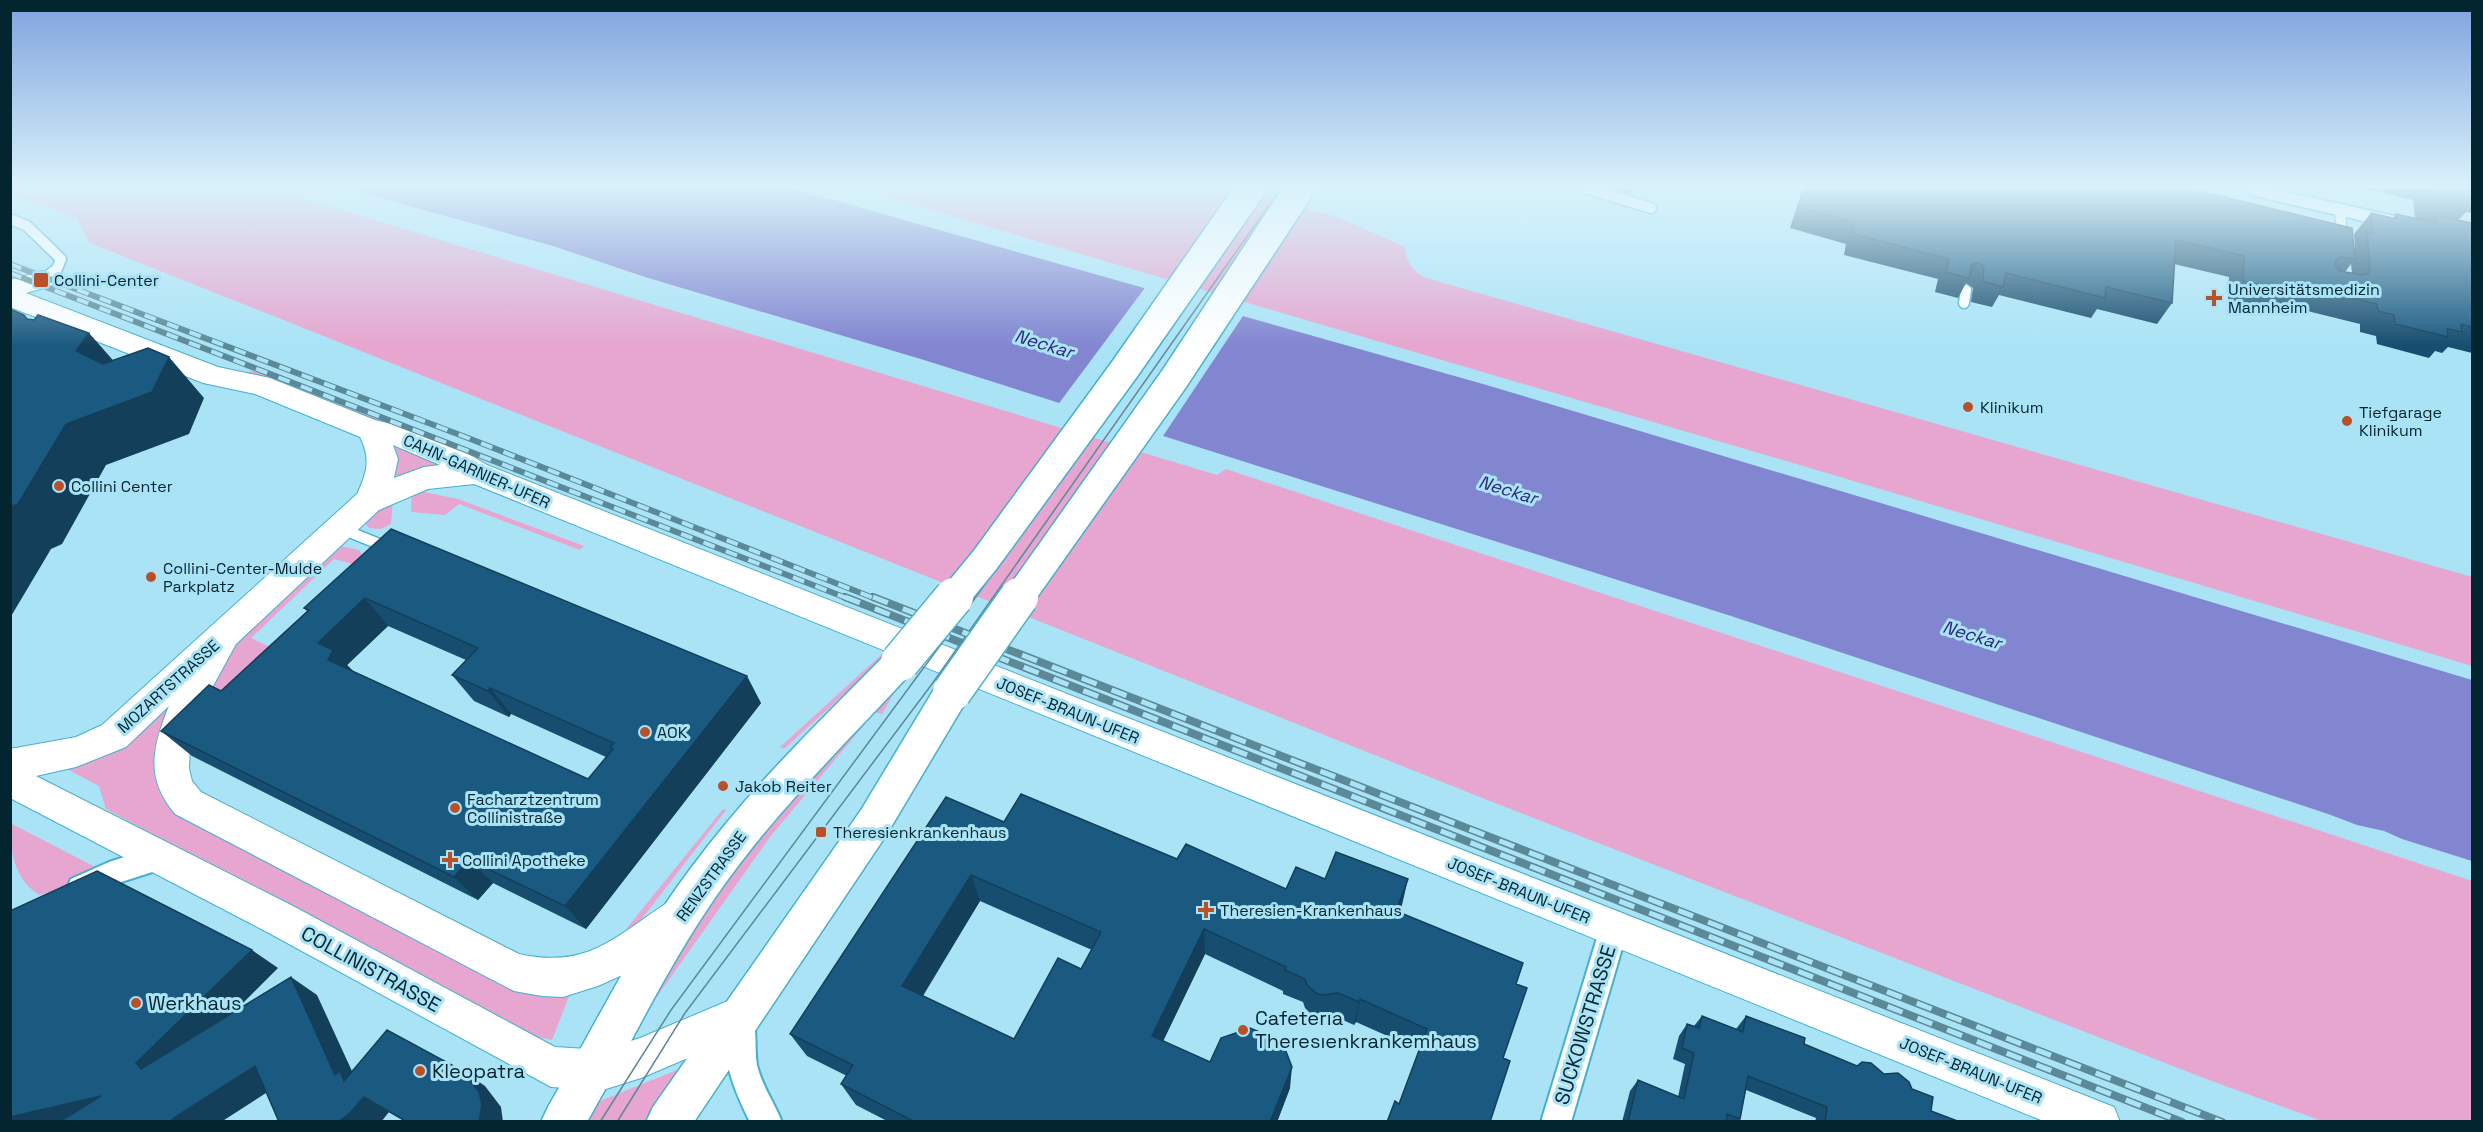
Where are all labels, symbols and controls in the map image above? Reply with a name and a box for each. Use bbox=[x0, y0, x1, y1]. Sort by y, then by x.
place label: Collini-Center bbox=[54, 270, 159, 291]
marker: Collini-Center bbox=[32, 271, 50, 289]
place label: Universitätsmedizin Mannheim bbox=[2228, 279, 2380, 318]
marker: Universitätsmedizin Mannheim bbox=[2205, 289, 2223, 307]
water label: Neckar bbox=[1012, 324, 1078, 364]
place label: Klinikum bbox=[1980, 397, 2044, 418]
marker: Klinikum bbox=[1961, 400, 1975, 414]
place label: Tiefgarage Klinikum bbox=[2359, 402, 2442, 441]
marker: Tiefgarage Klinikum bbox=[2340, 414, 2354, 428]
street label: CAHN-GARNIER-UFER bbox=[400, 430, 554, 513]
water label: Neckar bbox=[1476, 470, 1542, 510]
place label: Collini Center bbox=[71, 476, 173, 497]
marker: Collini Center bbox=[52, 479, 66, 493]
place label: Collini-Center-Mulde Parkplatz bbox=[163, 558, 322, 597]
marker: Collini-Center-Mulde Parkplatz bbox=[144, 570, 158, 584]
water label: Neckar bbox=[1940, 615, 2006, 655]
street label: MOZARTSTRASSE bbox=[113, 635, 224, 738]
street label: JOSEF-BRAUN-UFER bbox=[993, 672, 1142, 749]
place label: AOK bbox=[657, 722, 688, 743]
marker: AOK bbox=[638, 725, 652, 739]
place label: Jakob Reiter bbox=[735, 776, 832, 797]
marker: Jakob Reiter bbox=[716, 779, 730, 793]
place label: Facharztzentrum Collinistraße bbox=[467, 789, 599, 828]
marker: Facharztzentrum Collinistraße bbox=[448, 801, 462, 815]
place label: Theresienkrankenhaus bbox=[833, 822, 1006, 843]
marker: Theresienkrankenhaus bbox=[814, 825, 828, 839]
street label: RENZSTRASSE bbox=[672, 827, 751, 925]
place label: Collini Apotheke bbox=[462, 850, 586, 871]
street label: JOSEF-BRAUN-UFER bbox=[1444, 852, 1593, 929]
marker: Collini Apotheke bbox=[443, 853, 457, 867]
place label: Theresien-Krankenhaus bbox=[1220, 900, 1402, 921]
marker: Theresien-Krankenhaus bbox=[1197, 901, 1215, 919]
street label: COLLINISTRASSE bbox=[297, 920, 445, 1018]
street label: SUCKOWSTRASSE bbox=[1548, 942, 1622, 1108]
place label: Werkhaus bbox=[148, 990, 242, 1016]
marker: Werkhaus bbox=[129, 996, 143, 1010]
place label: Cafeterıa Theresıenkrankemhaus bbox=[1255, 1005, 1477, 1054]
marker: Cafeterıa Theresıenkrankemhaus bbox=[1236, 1023, 1250, 1037]
street label: JOSEF-BRAUN-UFER bbox=[1896, 1032, 2045, 1109]
place label: Kleopatra bbox=[432, 1058, 525, 1084]
marker: Kleopatra bbox=[413, 1064, 427, 1078]

